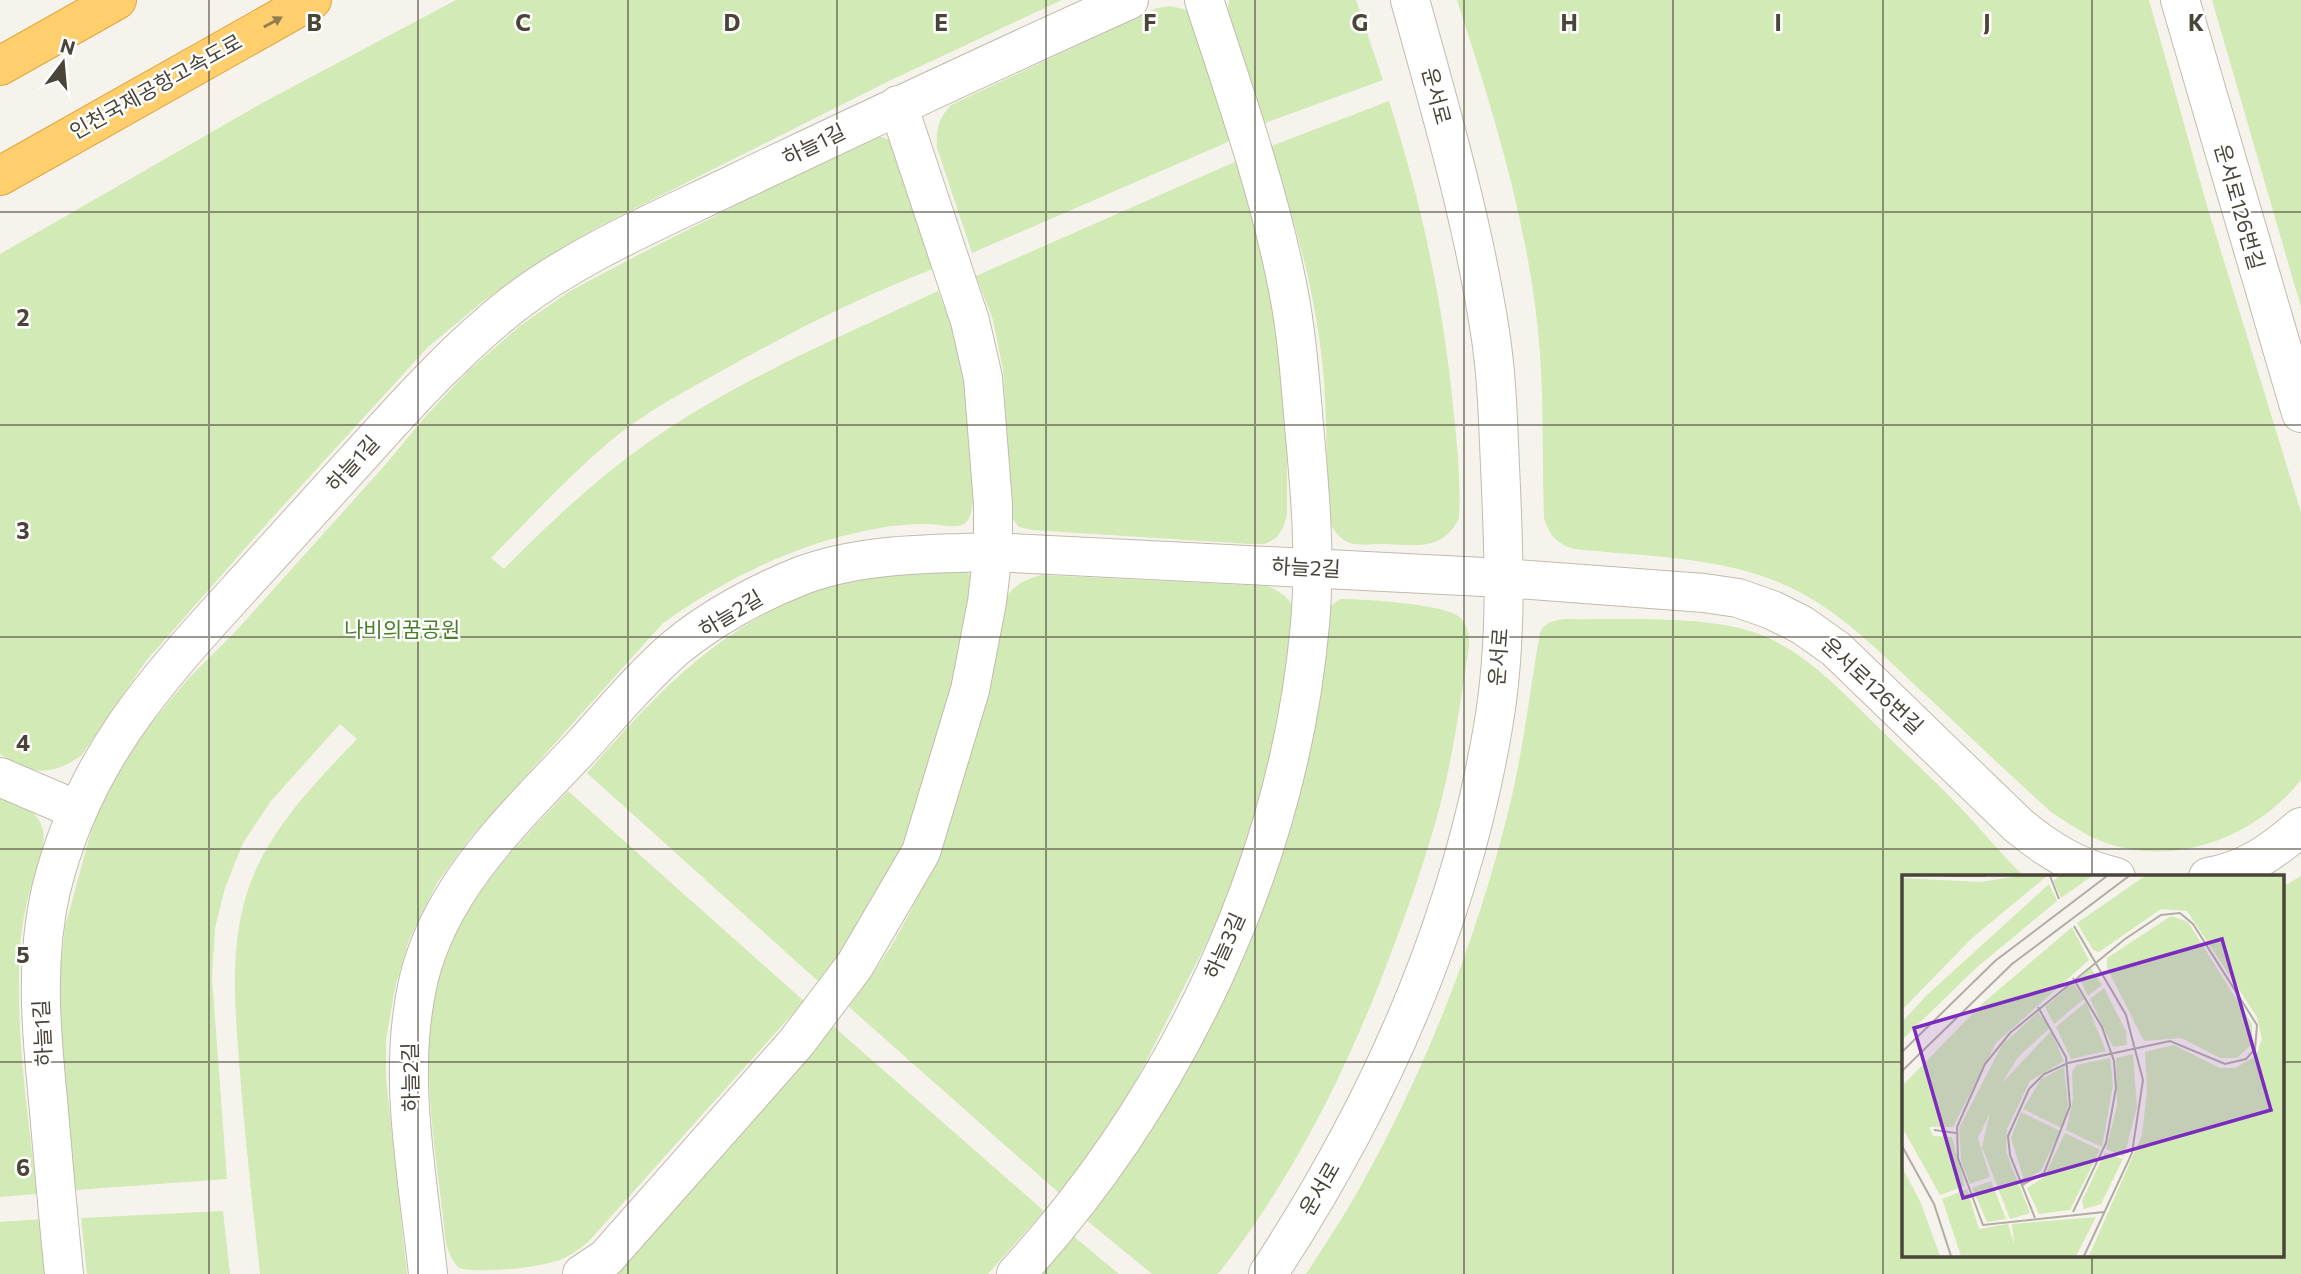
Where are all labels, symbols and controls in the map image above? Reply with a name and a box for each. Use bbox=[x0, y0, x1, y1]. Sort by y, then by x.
text: B bbox=[306, 8, 322, 36]
text: C bbox=[515, 8, 531, 36]
text: D bbox=[724, 8, 741, 36]
text: E bbox=[934, 8, 948, 36]
text: F bbox=[1143, 8, 1157, 36]
text: G bbox=[1352, 8, 1368, 36]
text: H bbox=[1560, 8, 1578, 36]
text: I bbox=[1774, 8, 1782, 36]
text: J bbox=[1983, 8, 1991, 36]
text: K bbox=[2188, 8, 2204, 36]
one-way arrow bbox=[263, 16, 282, 28]
north arrow bbox=[28, 28, 98, 98]
street label: 인천국제공항고속도로 bbox=[65, 28, 246, 143]
text: N bbox=[58, 33, 78, 59]
street label: 운서로 bbox=[1418, 64, 1457, 127]
street label: 하늘1길 bbox=[778, 118, 849, 170]
street label: 운서로126번길 bbox=[2211, 141, 2270, 272]
text: 2 bbox=[16, 303, 30, 331]
street label: 하늘1길 bbox=[320, 430, 384, 496]
text: 3 bbox=[16, 516, 30, 544]
street label: 하늘2길 bbox=[1271, 552, 1341, 581]
street label: 하늘2길 bbox=[694, 584, 766, 641]
park label: 나비의꿈공원 bbox=[344, 616, 460, 641]
street label: 운서로 bbox=[1483, 627, 1512, 687]
street label: 운서로126번길 bbox=[1817, 631, 1929, 738]
text: 4 bbox=[16, 728, 30, 756]
inset map bbox=[1902, 875, 2284, 1256]
street label: 하늘3길 bbox=[1198, 908, 1249, 982]
text: 5 bbox=[16, 940, 30, 968]
street label: 하늘1길 bbox=[27, 999, 56, 1067]
street label: 하늘2길 bbox=[396, 1042, 423, 1112]
text: 6 bbox=[16, 1153, 30, 1181]
street label: 운서로 bbox=[1293, 1157, 1344, 1220]

